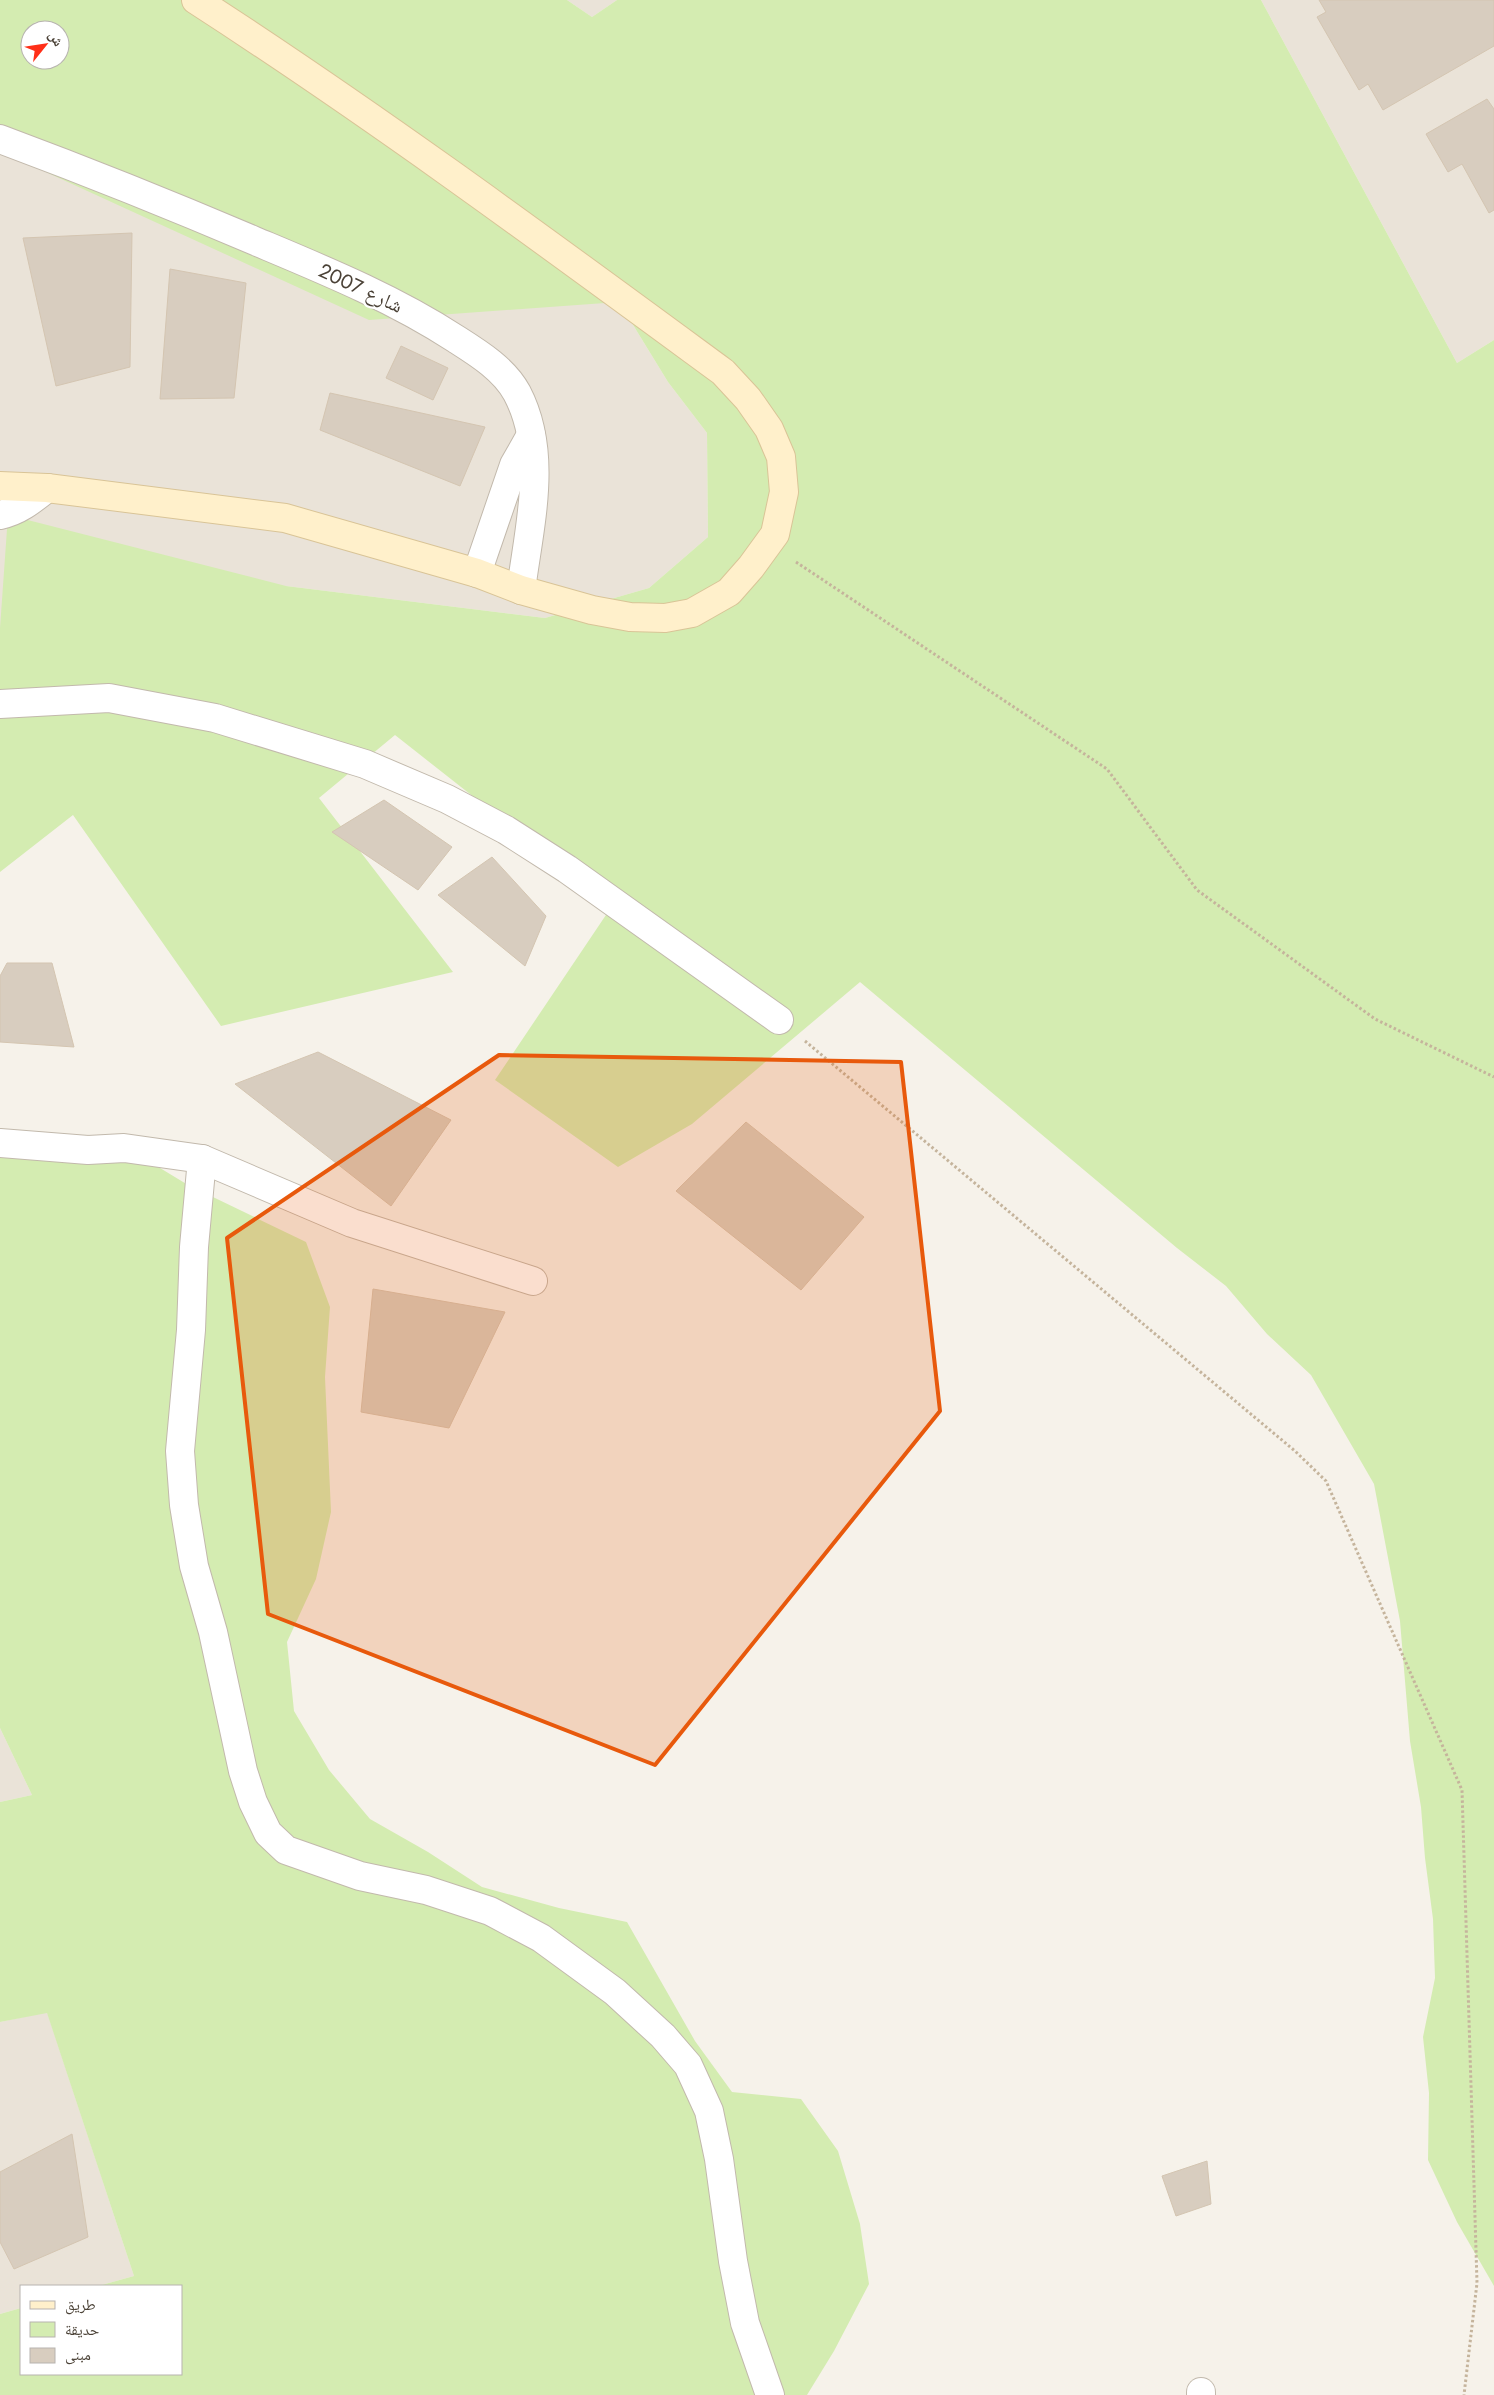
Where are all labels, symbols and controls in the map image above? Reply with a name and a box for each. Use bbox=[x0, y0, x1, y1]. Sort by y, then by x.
north arrow bbox=[20, 20, 70, 70]
text: ش bbox=[44, 27, 69, 50]
street label: شارع 2007 bbox=[314, 256, 408, 321]
legend bbox=[20, 2285, 182, 2375]
text: طريق bbox=[65, 2294, 96, 2316]
text: حديقة bbox=[65, 2319, 100, 2341]
text: مبنى bbox=[65, 2344, 91, 2366]

